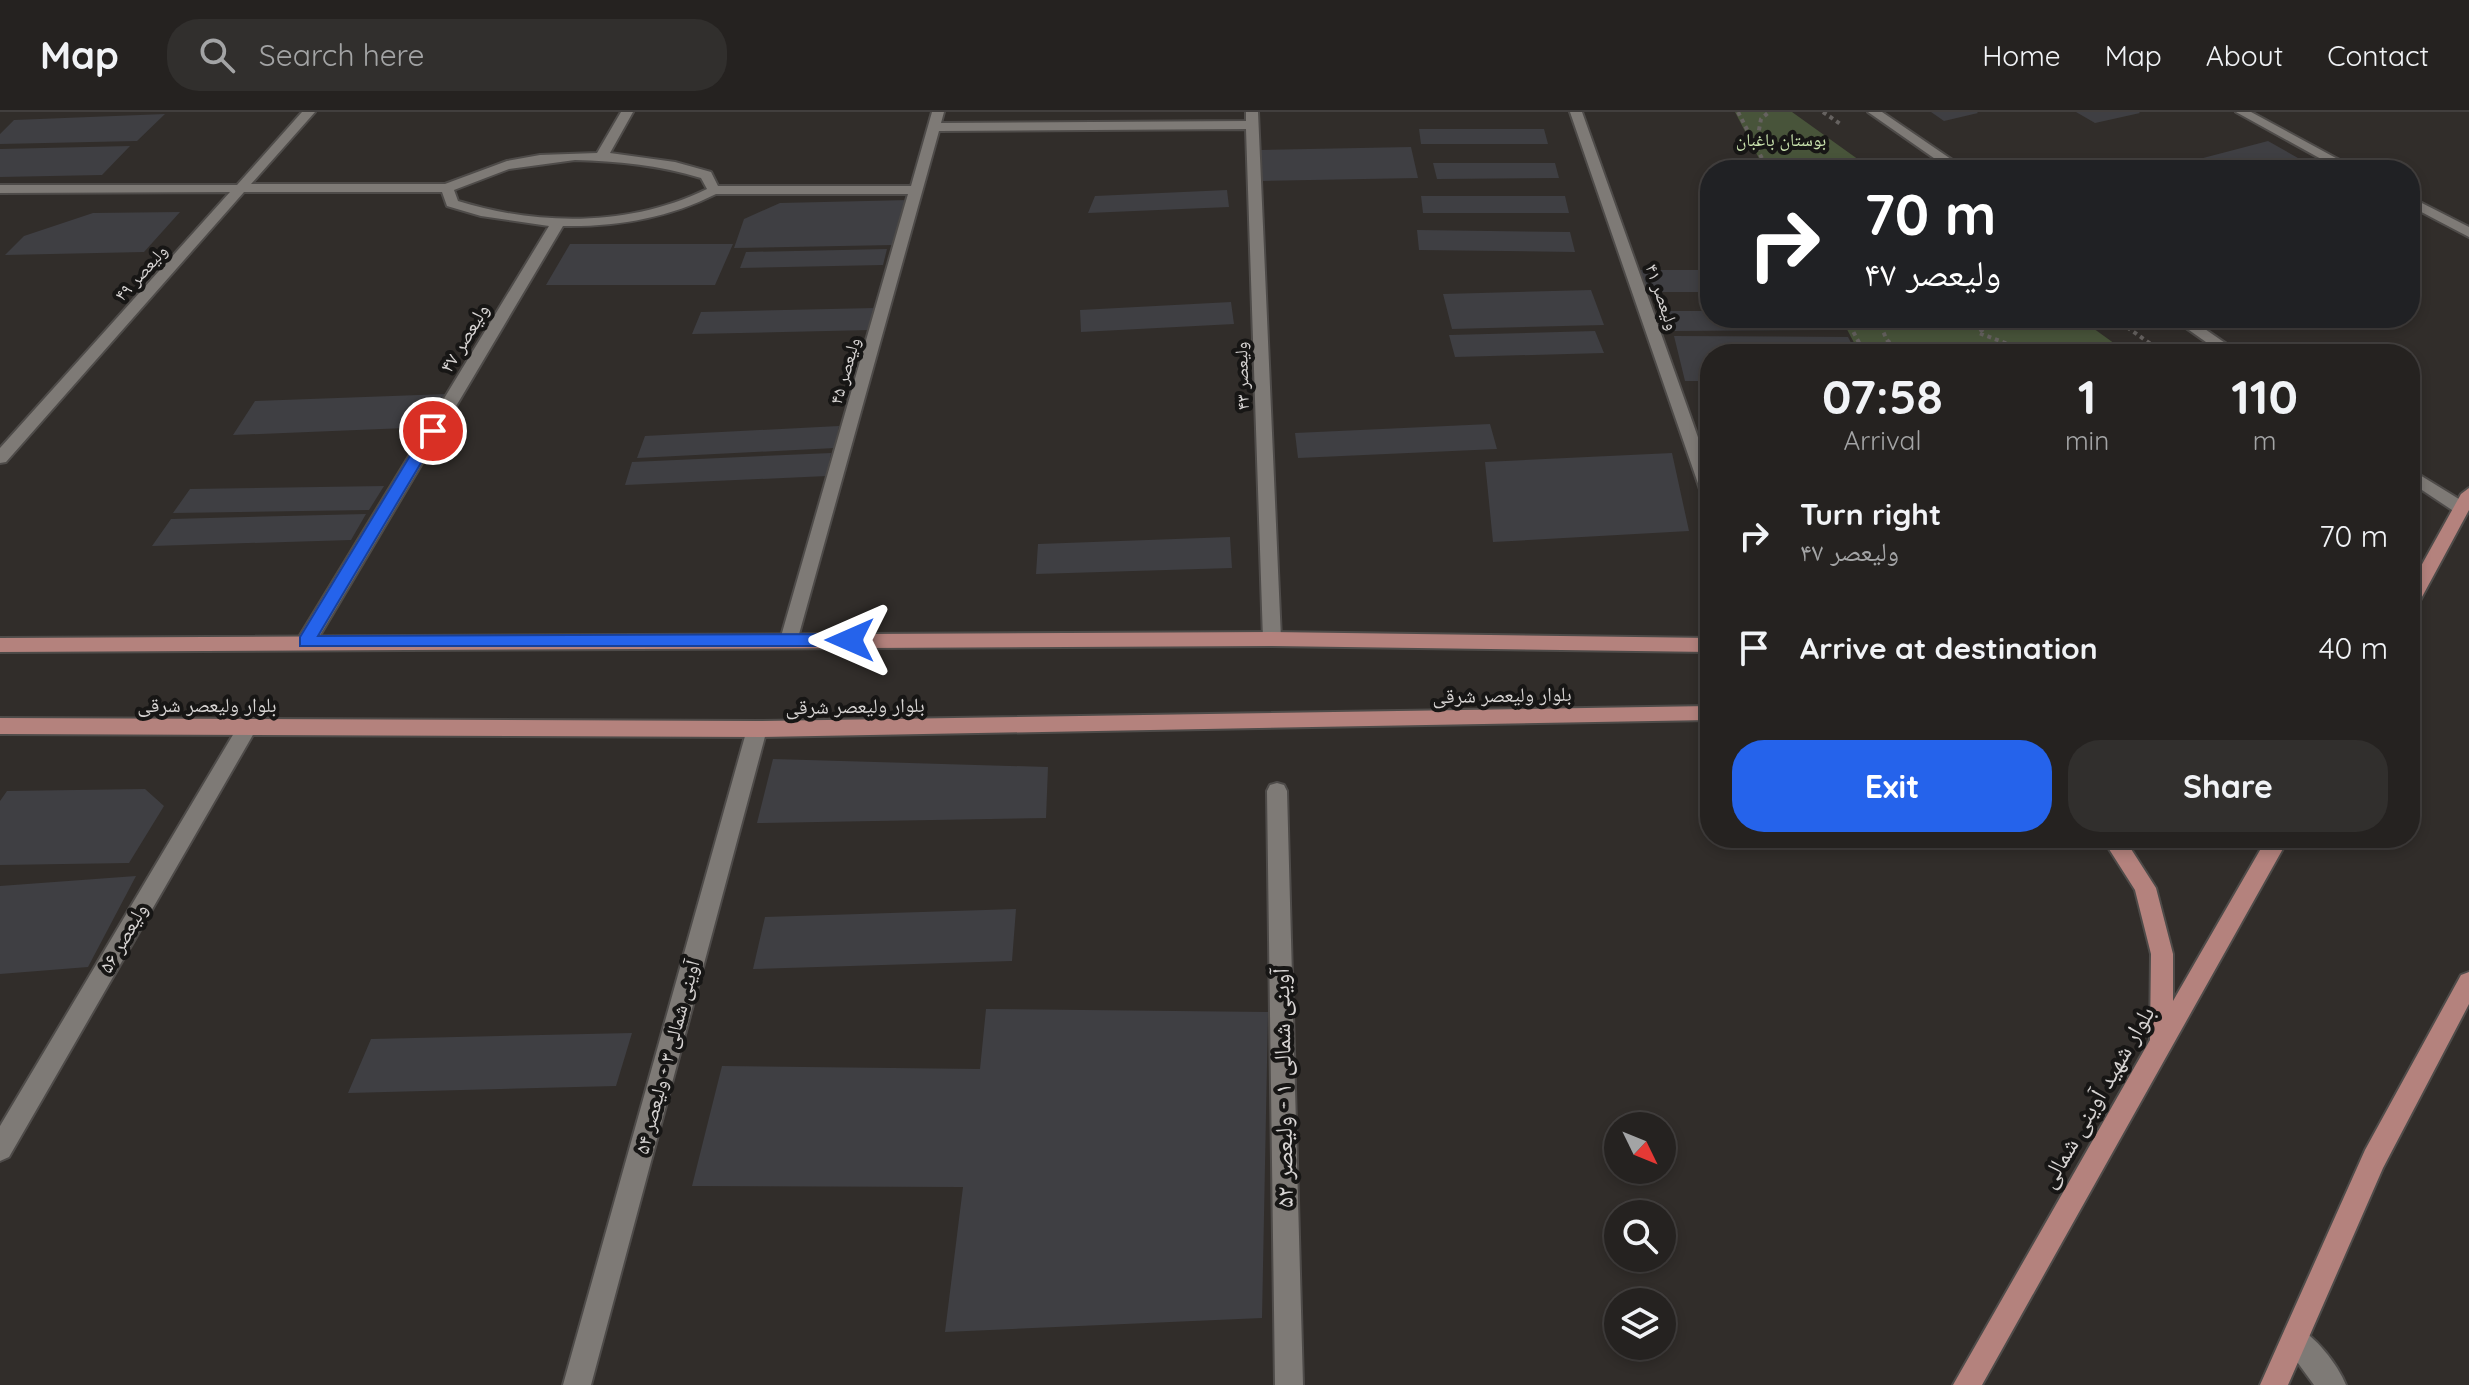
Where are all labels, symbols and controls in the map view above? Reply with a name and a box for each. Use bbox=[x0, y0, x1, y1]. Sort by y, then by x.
search box bbox=[167, 19, 727, 91]
text: Map bbox=[40, 31, 119, 79]
icon: search bbox=[195, 33, 239, 77]
text: Search here bbox=[259, 36, 424, 74]
text: Home bbox=[1982, 38, 2061, 73]
text: Map bbox=[2105, 38, 2162, 73]
text: About bbox=[2206, 38, 2283, 73]
text: Contact bbox=[2327, 38, 2429, 73]
park label: بوستان باغبان bbox=[1736, 128, 1826, 151]
text: 70 m bbox=[1864, 179, 1996, 249]
icon: right bbox=[1732, 192, 1836, 296]
street label: ولیعصر ۴۹ bbox=[109, 240, 172, 306]
text: ولیعصر ۴۷ bbox=[1864, 250, 2001, 295]
street label: ولیعصر ۴۱ bbox=[1640, 261, 1685, 333]
street label: ولیعصر ۴۷ bbox=[433, 299, 494, 377]
street label: ولیعصر ۴۵ bbox=[824, 335, 865, 407]
street label: ولیعصر ۴۳ bbox=[1229, 341, 1254, 411]
text: 07:58 bbox=[1822, 366, 1943, 426]
text: 1 bbox=[2078, 366, 2096, 426]
text: 110 bbox=[2231, 366, 2298, 426]
pin bbox=[399, 397, 467, 465]
icon: arrive bbox=[411, 409, 455, 453]
text: Arrival bbox=[1844, 424, 1921, 457]
text: min bbox=[2065, 424, 2109, 457]
text: m bbox=[2253, 424, 2276, 457]
text: Turn right bbox=[1800, 495, 1941, 533]
icon: right bbox=[1732, 514, 1776, 558]
text: 70 m bbox=[2319, 517, 2388, 555]
text: ولیعصر ۴۷ bbox=[1800, 535, 1899, 568]
position arrow bbox=[808, 598, 892, 682]
icon: arrive bbox=[1732, 626, 1776, 670]
text: Arrive at destination bbox=[1800, 629, 2098, 667]
text: 40 m bbox=[2319, 629, 2388, 667]
street label: بلوار ولیعصر شرقی bbox=[1432, 681, 1572, 708]
street label: بلوار ولیعصر شرقی bbox=[137, 692, 277, 717]
street label: بلوار ولیعصر شرقی bbox=[785, 692, 925, 719]
button: Exit bbox=[1732, 740, 2052, 832]
button: Share bbox=[2068, 740, 2388, 832]
street label: ولیعصر ۵۶ bbox=[93, 899, 152, 977]
street label: آوینی شمالی ۳ - ولیعصر ۵۴ bbox=[629, 956, 705, 1157]
street label: آوینی شمالی ۱ - ولیعصر ۵۲ bbox=[1265, 967, 1299, 1208]
street label: بلوار شهید آوینی شمالی bbox=[2032, 1000, 2160, 1193]
north arrow bbox=[1604, 1112, 1676, 1184]
map controls bbox=[1604, 1112, 1676, 1360]
button: search bbox=[1604, 1200, 1676, 1272]
button: layers bbox=[1604, 1288, 1676, 1360]

